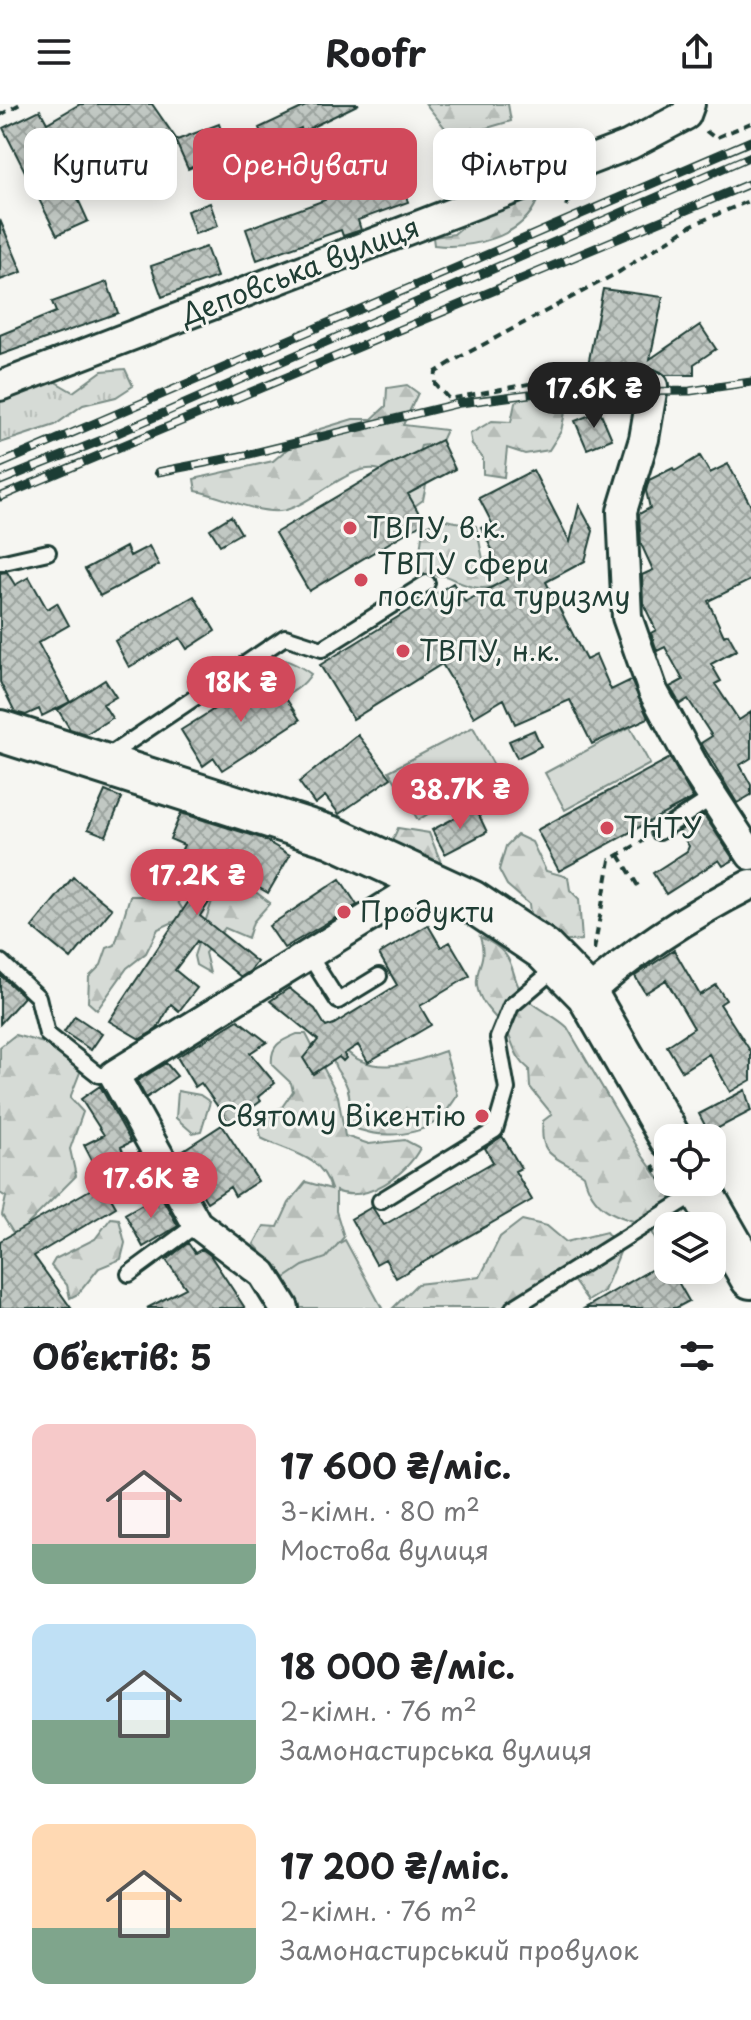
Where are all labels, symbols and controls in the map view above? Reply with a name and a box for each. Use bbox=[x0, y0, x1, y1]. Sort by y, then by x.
text: Roofr bbox=[325, 25, 426, 79]
icon: menu bbox=[32, 30, 76, 74]
icon: share bbox=[675, 30, 719, 74]
chip: Купити bbox=[24, 128, 177, 200]
chip: Орендувати bbox=[193, 128, 417, 200]
chip: Фільтри bbox=[433, 128, 596, 200]
street label: Деповська вулиця bbox=[173, 204, 425, 335]
pin: 17.6K ₴ bbox=[520, 362, 668, 430]
text: 17.6K ₴ bbox=[546, 368, 642, 407]
place label: ТВПУ, в.к. bbox=[366, 505, 506, 548]
marker: ТВПУ, в.к. bbox=[341, 519, 359, 537]
place label: ТВПУ сфери послуг та туризму bbox=[377, 541, 630, 616]
marker: ТВПУ сфери послуг та туризму bbox=[352, 571, 370, 589]
place label: ТВПУ, н.к. bbox=[419, 628, 560, 671]
marker: ТВПУ, н.к. bbox=[394, 642, 412, 660]
pin: 18K ₴ bbox=[185, 656, 297, 724]
text: 18K ₴ bbox=[205, 662, 277, 701]
pin: 38.7K ₴ bbox=[386, 763, 534, 831]
text: 38.7K ₴ bbox=[410, 769, 510, 808]
place label: ТНТУ bbox=[623, 805, 702, 848]
marker: ТНТУ bbox=[598, 819, 616, 837]
pin: 17.2K ₴ bbox=[123, 849, 271, 917]
text: 17.2K ₴ bbox=[149, 855, 245, 894]
place label: Продукти bbox=[360, 889, 494, 932]
marker: Продукти bbox=[335, 903, 353, 921]
place label: Святому Вікентію bbox=[216, 1093, 466, 1136]
marker: Святому Вікентію bbox=[473, 1107, 491, 1125]
map controls bbox=[654, 1124, 726, 1284]
button: locate bbox=[654, 1124, 726, 1196]
pin: 17.6K ₴ bbox=[77, 1152, 225, 1220]
text: 17.6K ₴ bbox=[103, 1158, 199, 1197]
button: layers bbox=[654, 1212, 726, 1284]
text: Об’єктів: 5 bbox=[32, 1330, 212, 1382]
icon: filters bbox=[675, 1334, 719, 1378]
text: 17 600 ₴/міс. bbox=[280, 1439, 511, 1491]
icon: home bbox=[96, 1456, 192, 1552]
text: 3-кімн. · 80 m² bbox=[280, 1491, 480, 1530]
text: Мостова вулиця bbox=[280, 1530, 489, 1569]
text: 18 000 ₴/міс. bbox=[280, 1639, 515, 1691]
icon: home bbox=[96, 1656, 192, 1752]
text: 2-кімн. · 76 m² bbox=[280, 1691, 477, 1730]
text: Замонастирська вулиця bbox=[280, 1730, 592, 1769]
text: 17 200 ₴/міс. bbox=[280, 1839, 509, 1891]
icon: home bbox=[96, 1856, 192, 1952]
text: 2-кімн. · 76 m² bbox=[280, 1891, 477, 1930]
text: Замонастирський провулок bbox=[280, 1930, 638, 1969]

